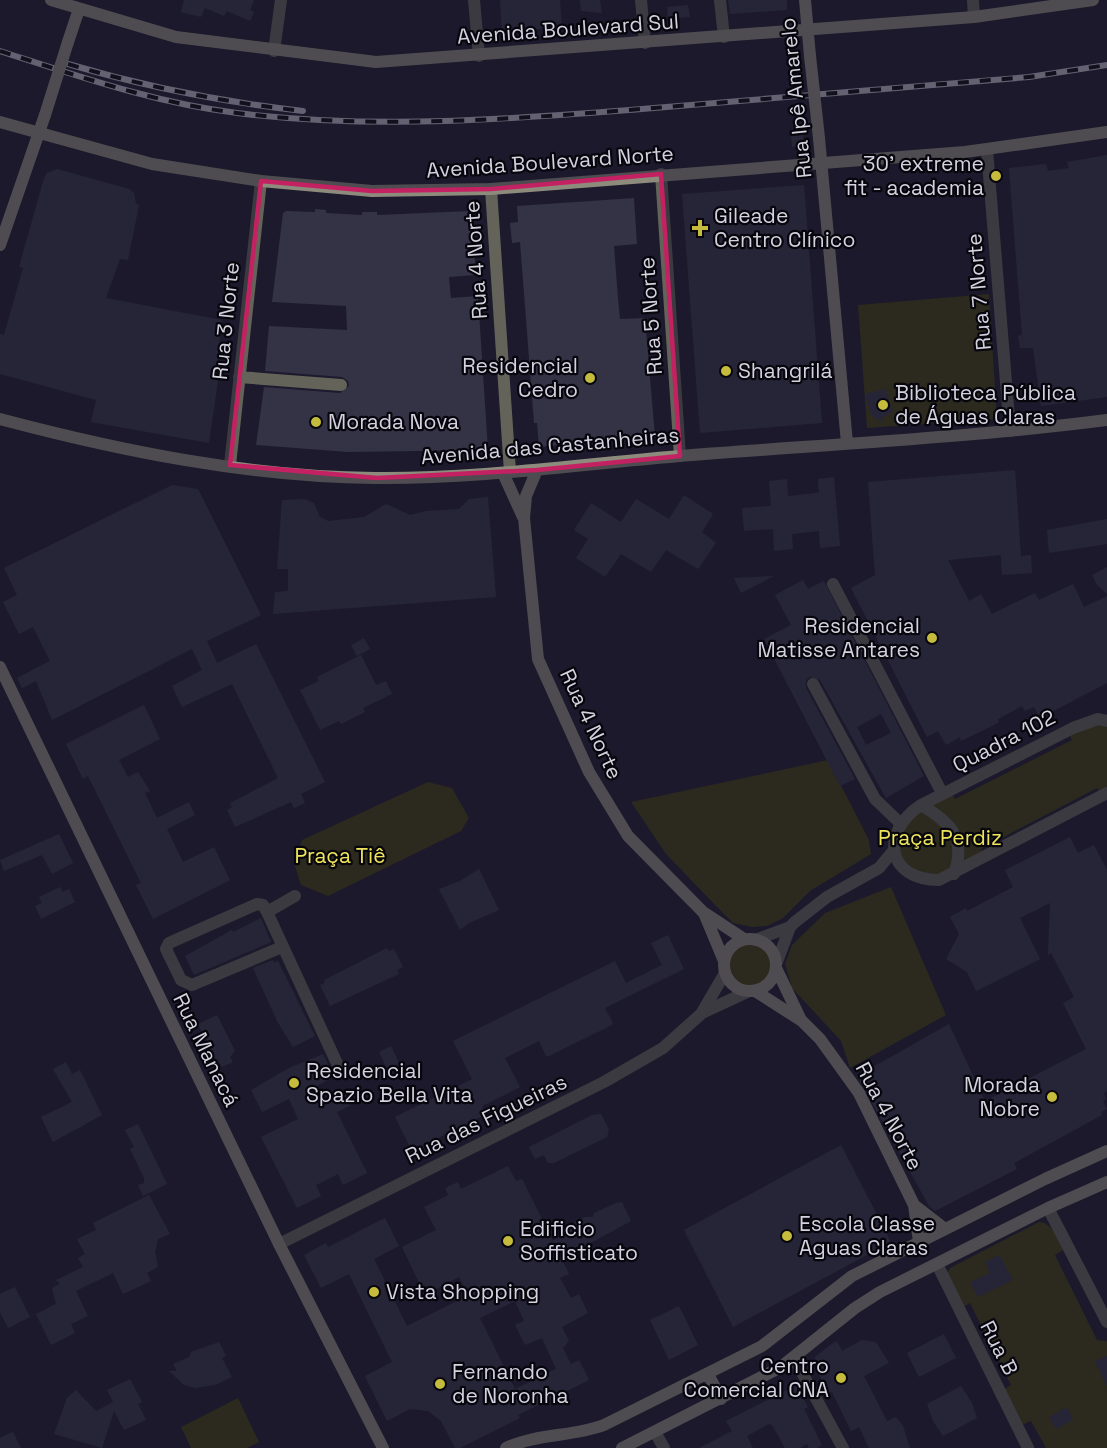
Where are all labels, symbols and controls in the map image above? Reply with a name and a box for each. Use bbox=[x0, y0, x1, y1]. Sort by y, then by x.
street label: Avenida Boulevard Sul bbox=[456, 7, 680, 50]
street label: Rua Ipê Amarelo bbox=[774, 16, 817, 180]
street label: Avenida Boulevard Norte bbox=[425, 139, 675, 184]
place label: 30' extreme fit - academia bbox=[844, 150, 984, 201]
marker: 30' extreme fit - academia bbox=[989, 169, 1003, 183]
street label: Rua 4 Norte bbox=[458, 200, 493, 320]
place label: Gileade Centro Clínico bbox=[714, 202, 855, 253]
marker: Gileade Centro Clínico bbox=[691, 219, 709, 237]
street label: Rua 7 Norte bbox=[960, 232, 997, 352]
street label: Rua 5 Norte bbox=[633, 256, 668, 376]
street label: Rua 3 Norte bbox=[206, 261, 245, 381]
place label: Residencial Cedro bbox=[462, 352, 578, 403]
place label: Shangrilá bbox=[738, 357, 832, 384]
marker: Shangrilá bbox=[719, 364, 733, 378]
marker: Residencial Cedro bbox=[583, 371, 597, 385]
place label: Biblioteca Pública de Águas Claras bbox=[895, 379, 1076, 430]
marker: Biblioteca Pública de Águas Claras bbox=[876, 398, 890, 412]
place label: Morada Nova bbox=[328, 408, 459, 435]
marker: Morada Nova bbox=[309, 415, 323, 429]
street label: Avenida das Castanheiras bbox=[420, 421, 680, 470]
place label: Residencial Matisse Antares bbox=[757, 612, 920, 663]
marker: Residencial Matisse Antares bbox=[925, 631, 939, 645]
street label: Rua 4 Norte bbox=[554, 664, 629, 783]
street label: Quadra 102 bbox=[948, 703, 1060, 778]
park label: Praça Perdiz bbox=[878, 824, 1002, 851]
park label: Praça Tiê bbox=[294, 842, 386, 869]
street label: Rua Manacá bbox=[167, 989, 246, 1111]
place label: Residencial Spazio Bella Vita bbox=[306, 1057, 473, 1108]
street label: Rua 4 Norte bbox=[850, 1057, 929, 1174]
street label: Rua das Figueiras bbox=[401, 1068, 571, 1169]
place label: Morada Nobre bbox=[964, 1071, 1040, 1122]
marker: Residencial Spazio Bella Vita bbox=[287, 1076, 301, 1090]
marker: Morada Nobre bbox=[1045, 1090, 1059, 1104]
place label: Escola Classe Aguas Claras bbox=[799, 1210, 935, 1261]
place label: Edificio Soffisticato bbox=[520, 1215, 638, 1266]
marker: Escola Classe Aguas Claras bbox=[780, 1229, 794, 1243]
marker: Edificio Soffisticato bbox=[501, 1234, 515, 1248]
place label: Vista Shopping bbox=[386, 1278, 539, 1305]
marker: Vista Shopping bbox=[367, 1285, 381, 1299]
street label: Rua B bbox=[974, 1316, 1025, 1380]
place label: Centro Comercial CNA bbox=[684, 1352, 829, 1403]
place label: Fernando de Noronha bbox=[452, 1358, 569, 1409]
marker: Centro Comercial CNA bbox=[834, 1371, 848, 1385]
marker: Fernando de Noronha bbox=[433, 1377, 447, 1391]

